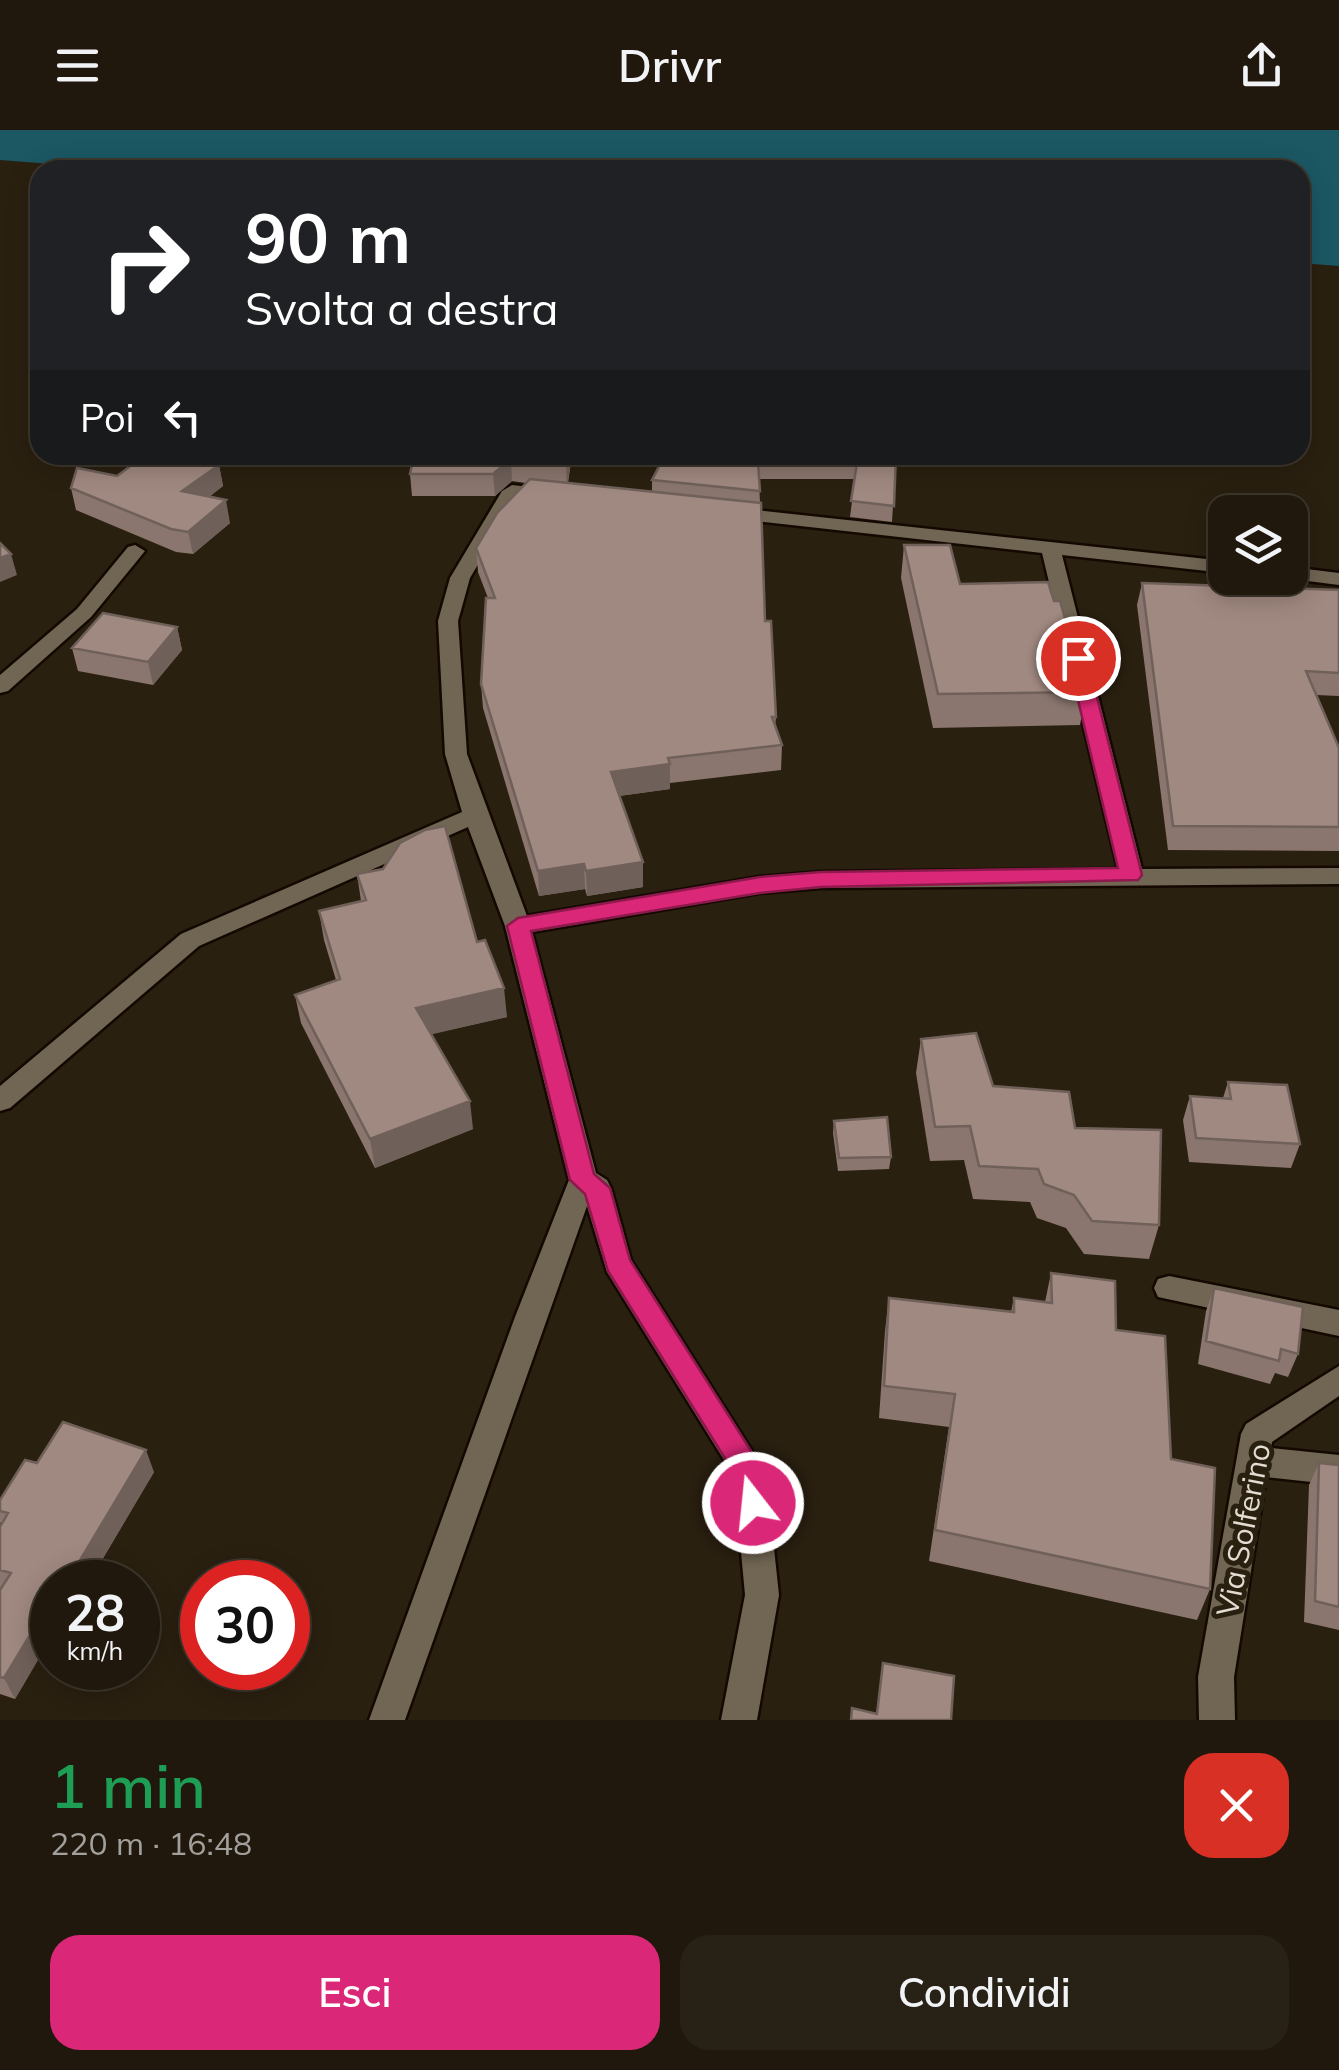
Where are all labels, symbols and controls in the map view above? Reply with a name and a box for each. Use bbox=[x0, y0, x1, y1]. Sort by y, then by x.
text: Drivr bbox=[618, 37, 721, 93]
icon: menu bbox=[50, 38, 105, 93]
icon: share bbox=[1234, 38, 1289, 93]
text: 90 m bbox=[245, 193, 411, 281]
icon: right bbox=[80, 200, 210, 330]
text: Svolta a destra bbox=[245, 280, 558, 336]
icon: left bbox=[155, 390, 210, 445]
text: Poi bbox=[80, 394, 135, 442]
map controls bbox=[1208, 495, 1308, 595]
button: layers bbox=[1208, 495, 1308, 595]
pin bbox=[1036, 616, 1121, 701]
icon: arrive bbox=[1051, 631, 1106, 686]
street label: Via Solferino bbox=[1208, 1440, 1278, 1620]
position arrow bbox=[701, 1451, 805, 1555]
speed limit sign: 30 bbox=[180, 1560, 310, 1690]
text: 28 bbox=[65, 1581, 125, 1644]
text: km/h bbox=[67, 1635, 123, 1666]
text: 1 min bbox=[50, 1748, 206, 1823]
button: close bbox=[1184, 1753, 1289, 1858]
text: 220 m · 16:48 bbox=[50, 1823, 252, 1863]
button: Esci bbox=[50, 1935, 660, 2050]
button: Condividi bbox=[680, 1935, 1289, 2050]

